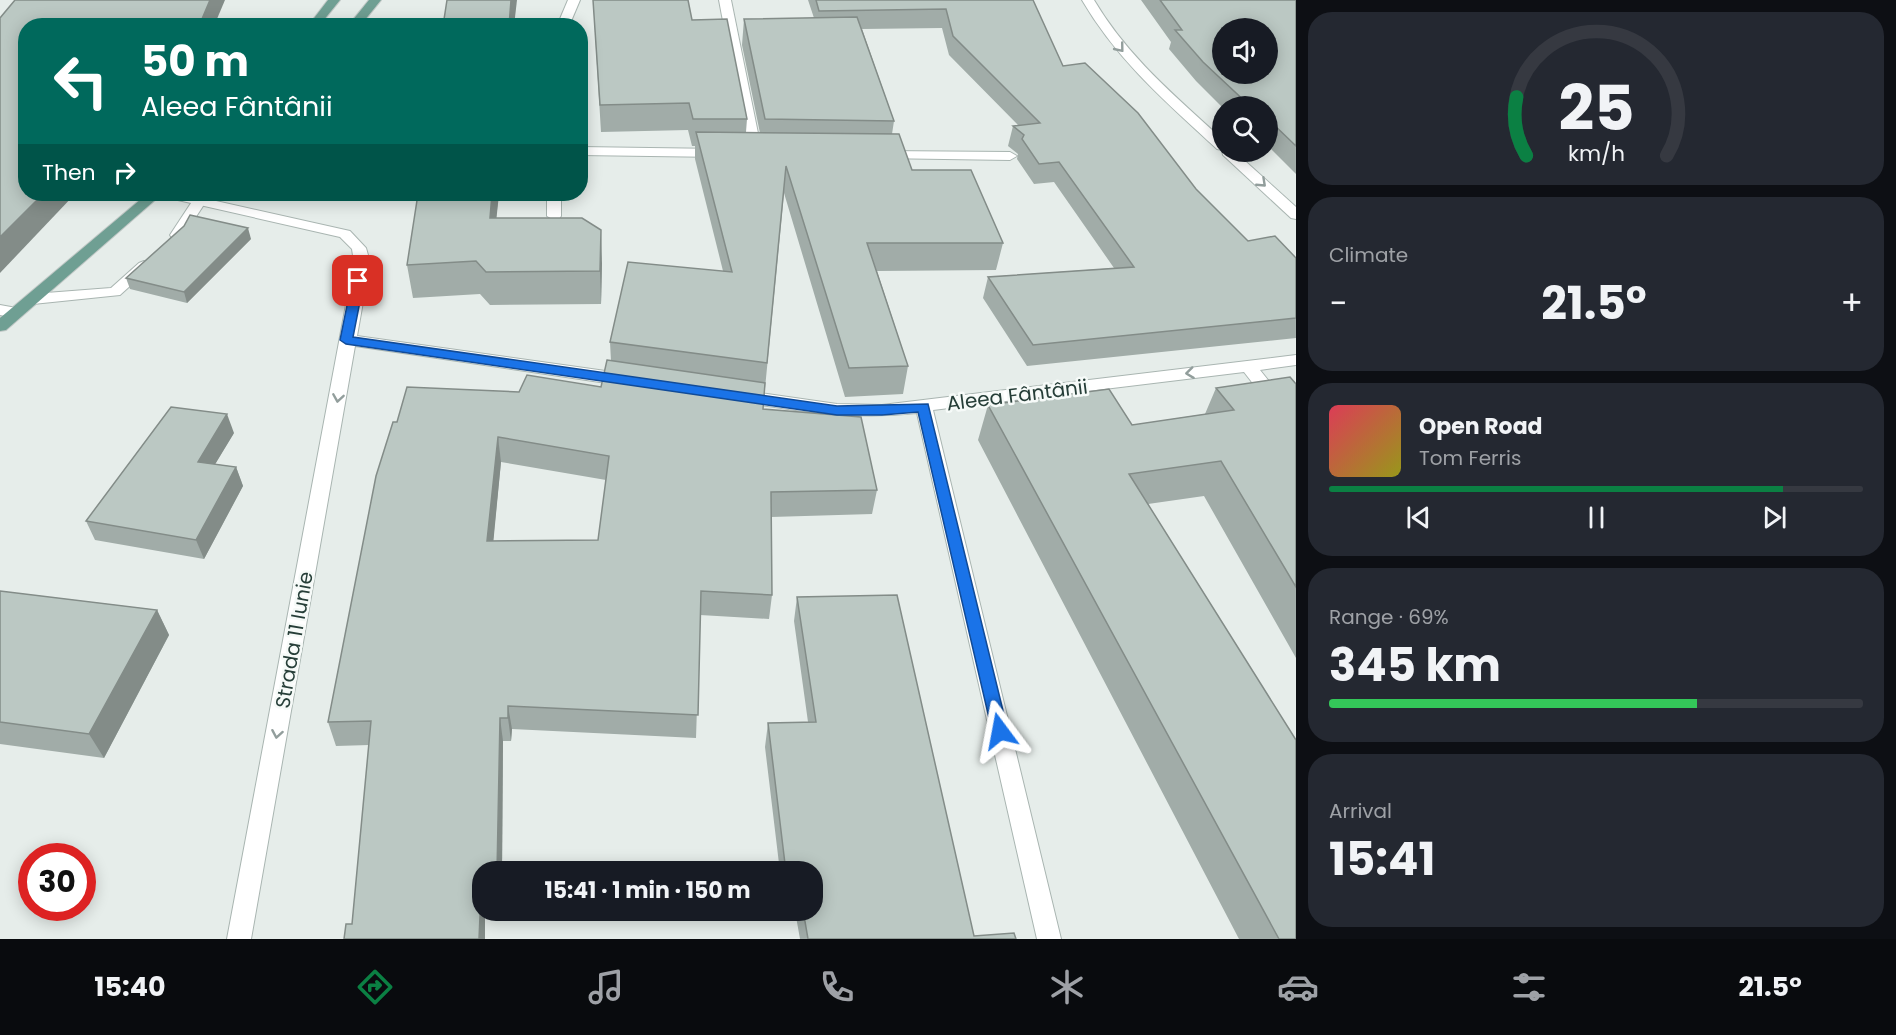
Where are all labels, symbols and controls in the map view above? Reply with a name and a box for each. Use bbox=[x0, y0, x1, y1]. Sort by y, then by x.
map controls bbox=[1212, 18, 1278, 162]
button: sound bbox=[1212, 18, 1278, 84]
text: 50 m bbox=[141, 32, 249, 91]
one-way arrow bbox=[1113, 41, 1124, 52]
icon: left bbox=[42, 42, 120, 120]
text: 25 bbox=[1558, 64, 1634, 152]
text: Aleea Fântânii bbox=[141, 88, 333, 125]
button: search bbox=[1212, 96, 1278, 162]
text: km/h bbox=[1567, 138, 1625, 169]
icon: right bbox=[108, 156, 141, 189]
text: Then bbox=[42, 157, 96, 188]
one-way arrow bbox=[1255, 176, 1266, 187]
text: Climate bbox=[1329, 241, 1408, 269]
pin bbox=[332, 255, 383, 306]
icon: arrive bbox=[341, 264, 374, 297]
text: 21.5° bbox=[1541, 272, 1647, 335]
text: − bbox=[1329, 280, 1347, 327]
text: + bbox=[1840, 280, 1863, 327]
one-way arrow bbox=[1185, 367, 1194, 379]
street label: Aleea Fântânii bbox=[945, 372, 1089, 418]
one-way arrow bbox=[332, 393, 344, 402]
text: Open Road bbox=[1419, 411, 1543, 442]
text: Tom Ferris bbox=[1419, 444, 1521, 472]
icon: previous bbox=[1402, 501, 1435, 534]
icon: pause bbox=[1580, 501, 1613, 534]
icon: next bbox=[1758, 501, 1791, 534]
street label: Strada 11 Iunie bbox=[268, 569, 320, 711]
text: Range · 69% bbox=[1329, 603, 1449, 631]
text: 345 km bbox=[1329, 634, 1501, 697]
position arrow bbox=[968, 699, 1032, 763]
one-way arrow bbox=[271, 729, 284, 739]
text: Arrival bbox=[1329, 797, 1392, 825]
text: 15:41 bbox=[1329, 828, 1435, 891]
speed limit sign: 30 bbox=[18, 843, 96, 921]
text: 15:41 · 1 min · 150 m bbox=[544, 875, 751, 906]
icon: directions bbox=[354, 966, 396, 1008]
icon: music bbox=[585, 966, 627, 1008]
icon: phone bbox=[816, 966, 858, 1008]
icon: climate bbox=[1046, 966, 1088, 1008]
icon: car bbox=[1277, 966, 1319, 1008]
icon: filters bbox=[1508, 966, 1550, 1008]
text: 15:40 bbox=[94, 968, 166, 1005]
text: 21.5° bbox=[1738, 968, 1802, 1005]

